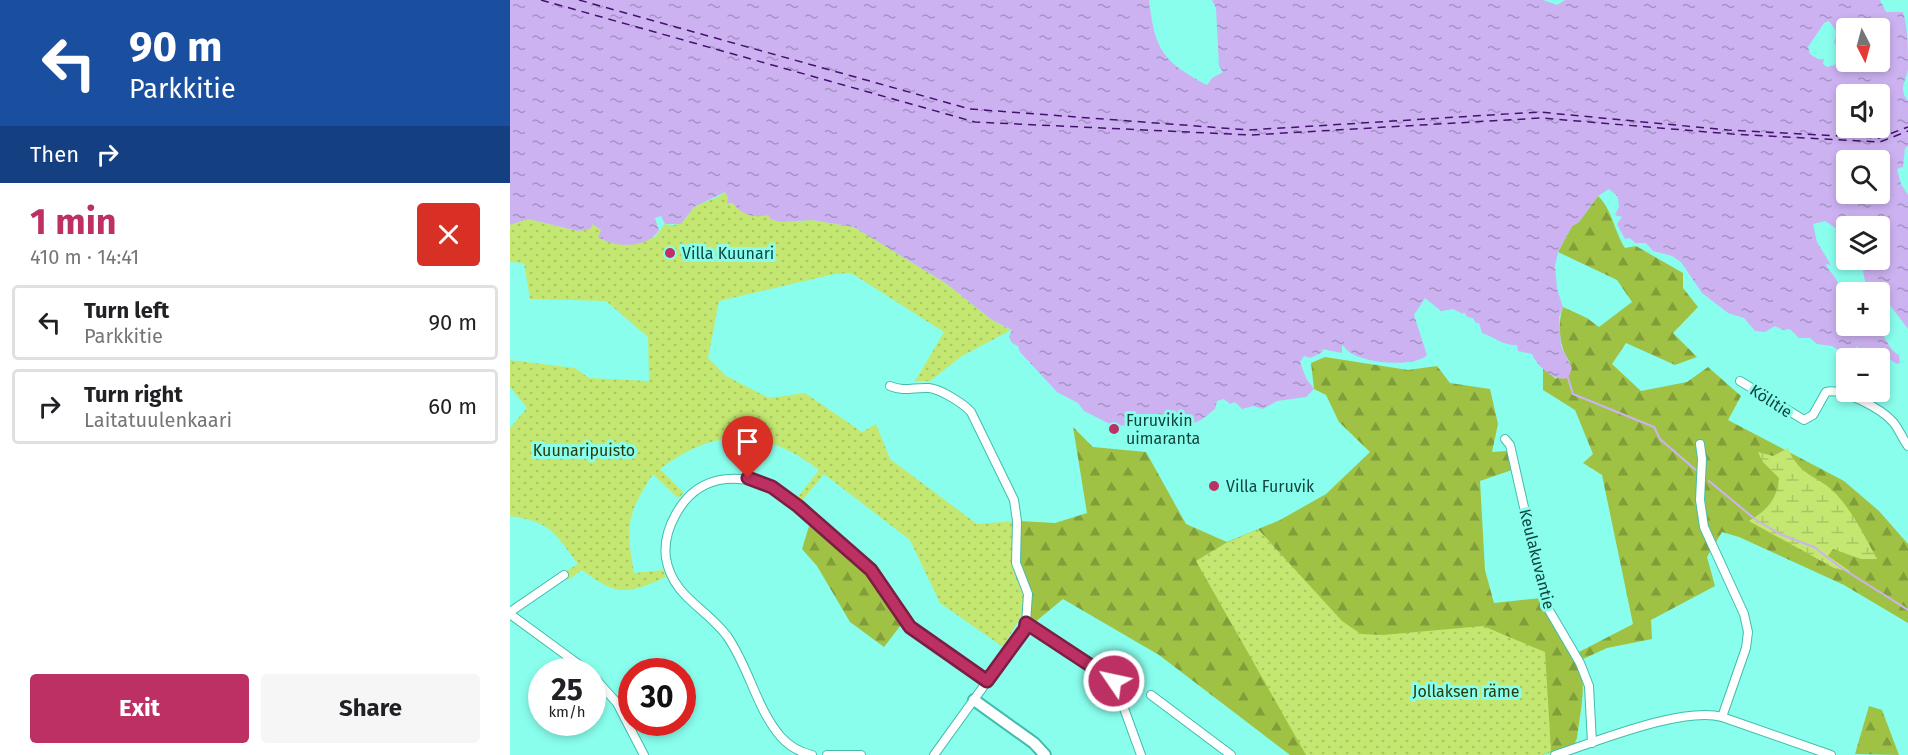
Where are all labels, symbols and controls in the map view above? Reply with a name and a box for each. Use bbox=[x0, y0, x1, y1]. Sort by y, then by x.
north arrow bbox=[1836, 18, 1890, 72]
map controls bbox=[1836, 18, 1890, 402]
text: 90 m bbox=[129, 22, 223, 72]
icon: left bbox=[30, 24, 108, 102]
text: Parkkitie bbox=[129, 73, 236, 105]
button: sound bbox=[1836, 84, 1890, 138]
icon: right bbox=[91, 138, 124, 171]
text: Then bbox=[30, 141, 79, 168]
button: search bbox=[1836, 150, 1890, 204]
text: 1 min bbox=[30, 200, 117, 244]
button: close bbox=[417, 203, 480, 266]
button: layers bbox=[1836, 216, 1890, 270]
place label: Villa Kuunari bbox=[682, 244, 774, 263]
text: 410 m · 14:41 bbox=[30, 245, 139, 269]
marker: Villa Kuunari bbox=[663, 246, 677, 260]
button: + bbox=[1836, 282, 1890, 336]
text: Turn left bbox=[84, 297, 169, 324]
icon: left bbox=[33, 306, 66, 339]
text: 90 m bbox=[428, 309, 477, 336]
text: Parkkitie bbox=[84, 324, 163, 348]
button: − bbox=[1836, 348, 1890, 402]
street label: Kölitie bbox=[1746, 380, 1796, 422]
text: Turn right bbox=[84, 381, 183, 408]
icon: right bbox=[33, 390, 66, 423]
text: 60 m bbox=[428, 393, 477, 420]
text: Laitatuulenkaari bbox=[84, 408, 232, 432]
place label: Furuvikin uimaranta bbox=[1126, 411, 1200, 448]
pin bbox=[722, 416, 773, 478]
marker: Furuvikin uimaranta bbox=[1107, 422, 1121, 436]
icon: arrive bbox=[731, 425, 764, 458]
park label: Kuunaripuisto bbox=[533, 441, 635, 460]
place label: Villa Furuvik bbox=[1226, 477, 1315, 496]
marker: Villa Furuvik bbox=[1207, 479, 1221, 493]
street label: Keulakuvantie bbox=[1515, 507, 1559, 611]
position arrow bbox=[1082, 649, 1146, 713]
speed limit sign: 30 bbox=[618, 658, 696, 736]
text: 25 bbox=[551, 672, 583, 708]
button: Exit bbox=[30, 674, 249, 743]
button: Share bbox=[261, 674, 480, 743]
park label: Jollaksen räme bbox=[1413, 682, 1519, 701]
text: km/h bbox=[548, 703, 586, 721]

